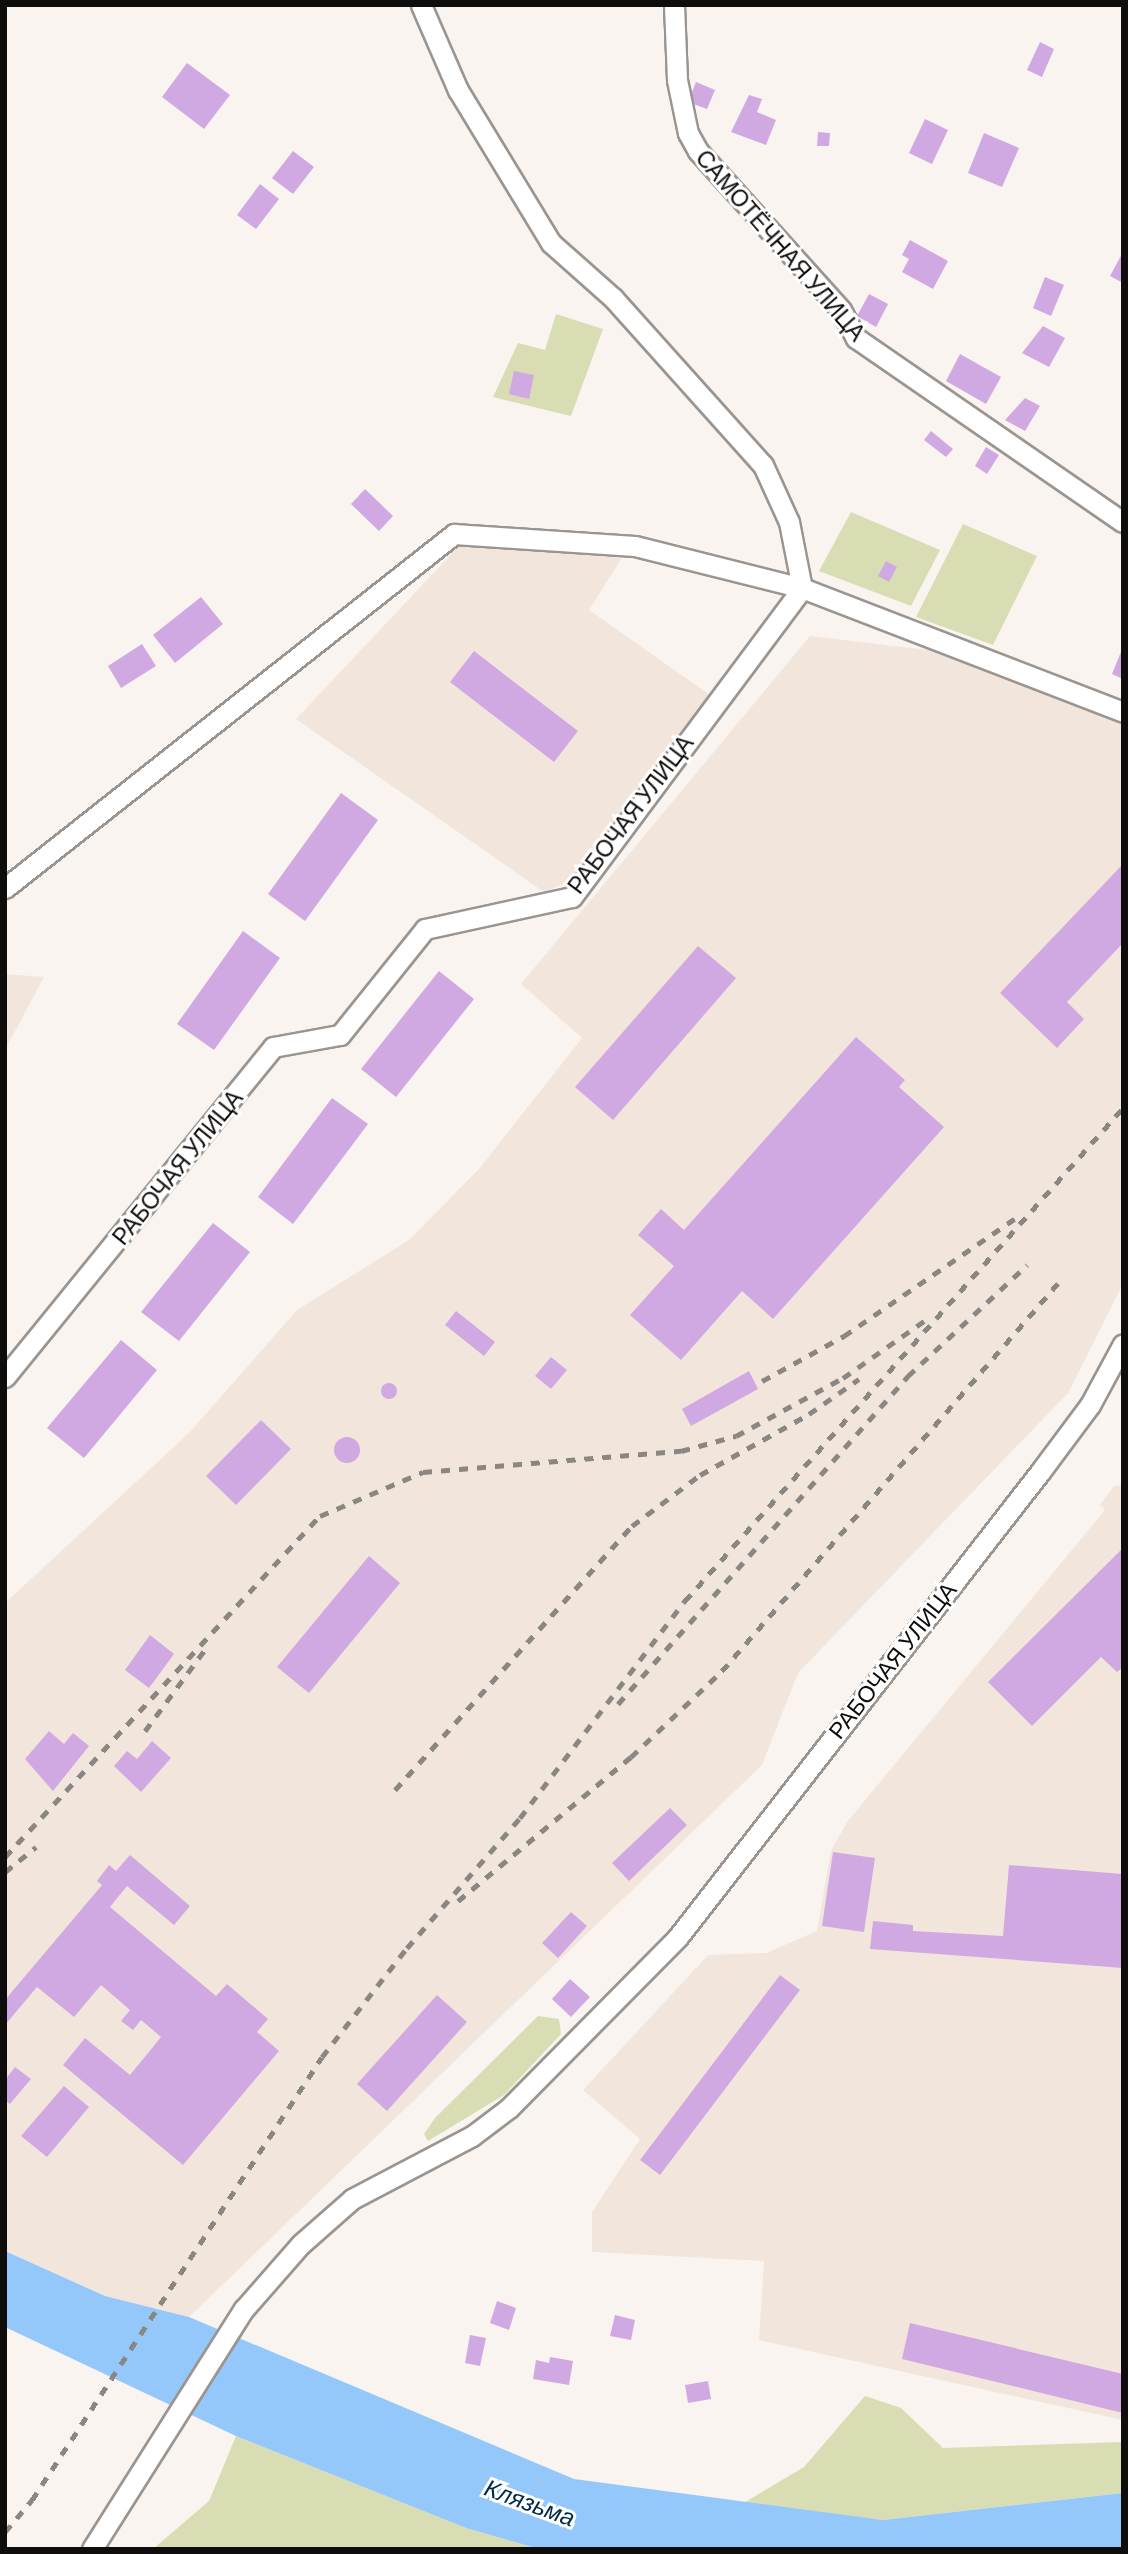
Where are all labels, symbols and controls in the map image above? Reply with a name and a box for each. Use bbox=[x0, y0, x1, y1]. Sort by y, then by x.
street label: САМОТЁЧНАЯ УЛИЦА bbox=[690, 144, 872, 346]
street label: РАБОЧАЯ УЛИЦА bbox=[561, 729, 699, 899]
street label: РАБОЧАЯ УЛИЦА bbox=[106, 1084, 248, 1250]
street label: РАБОЧАЯ УЛИЦА bbox=[822, 1576, 962, 1744]
water label: Клязьма bbox=[481, 2472, 579, 2532]

